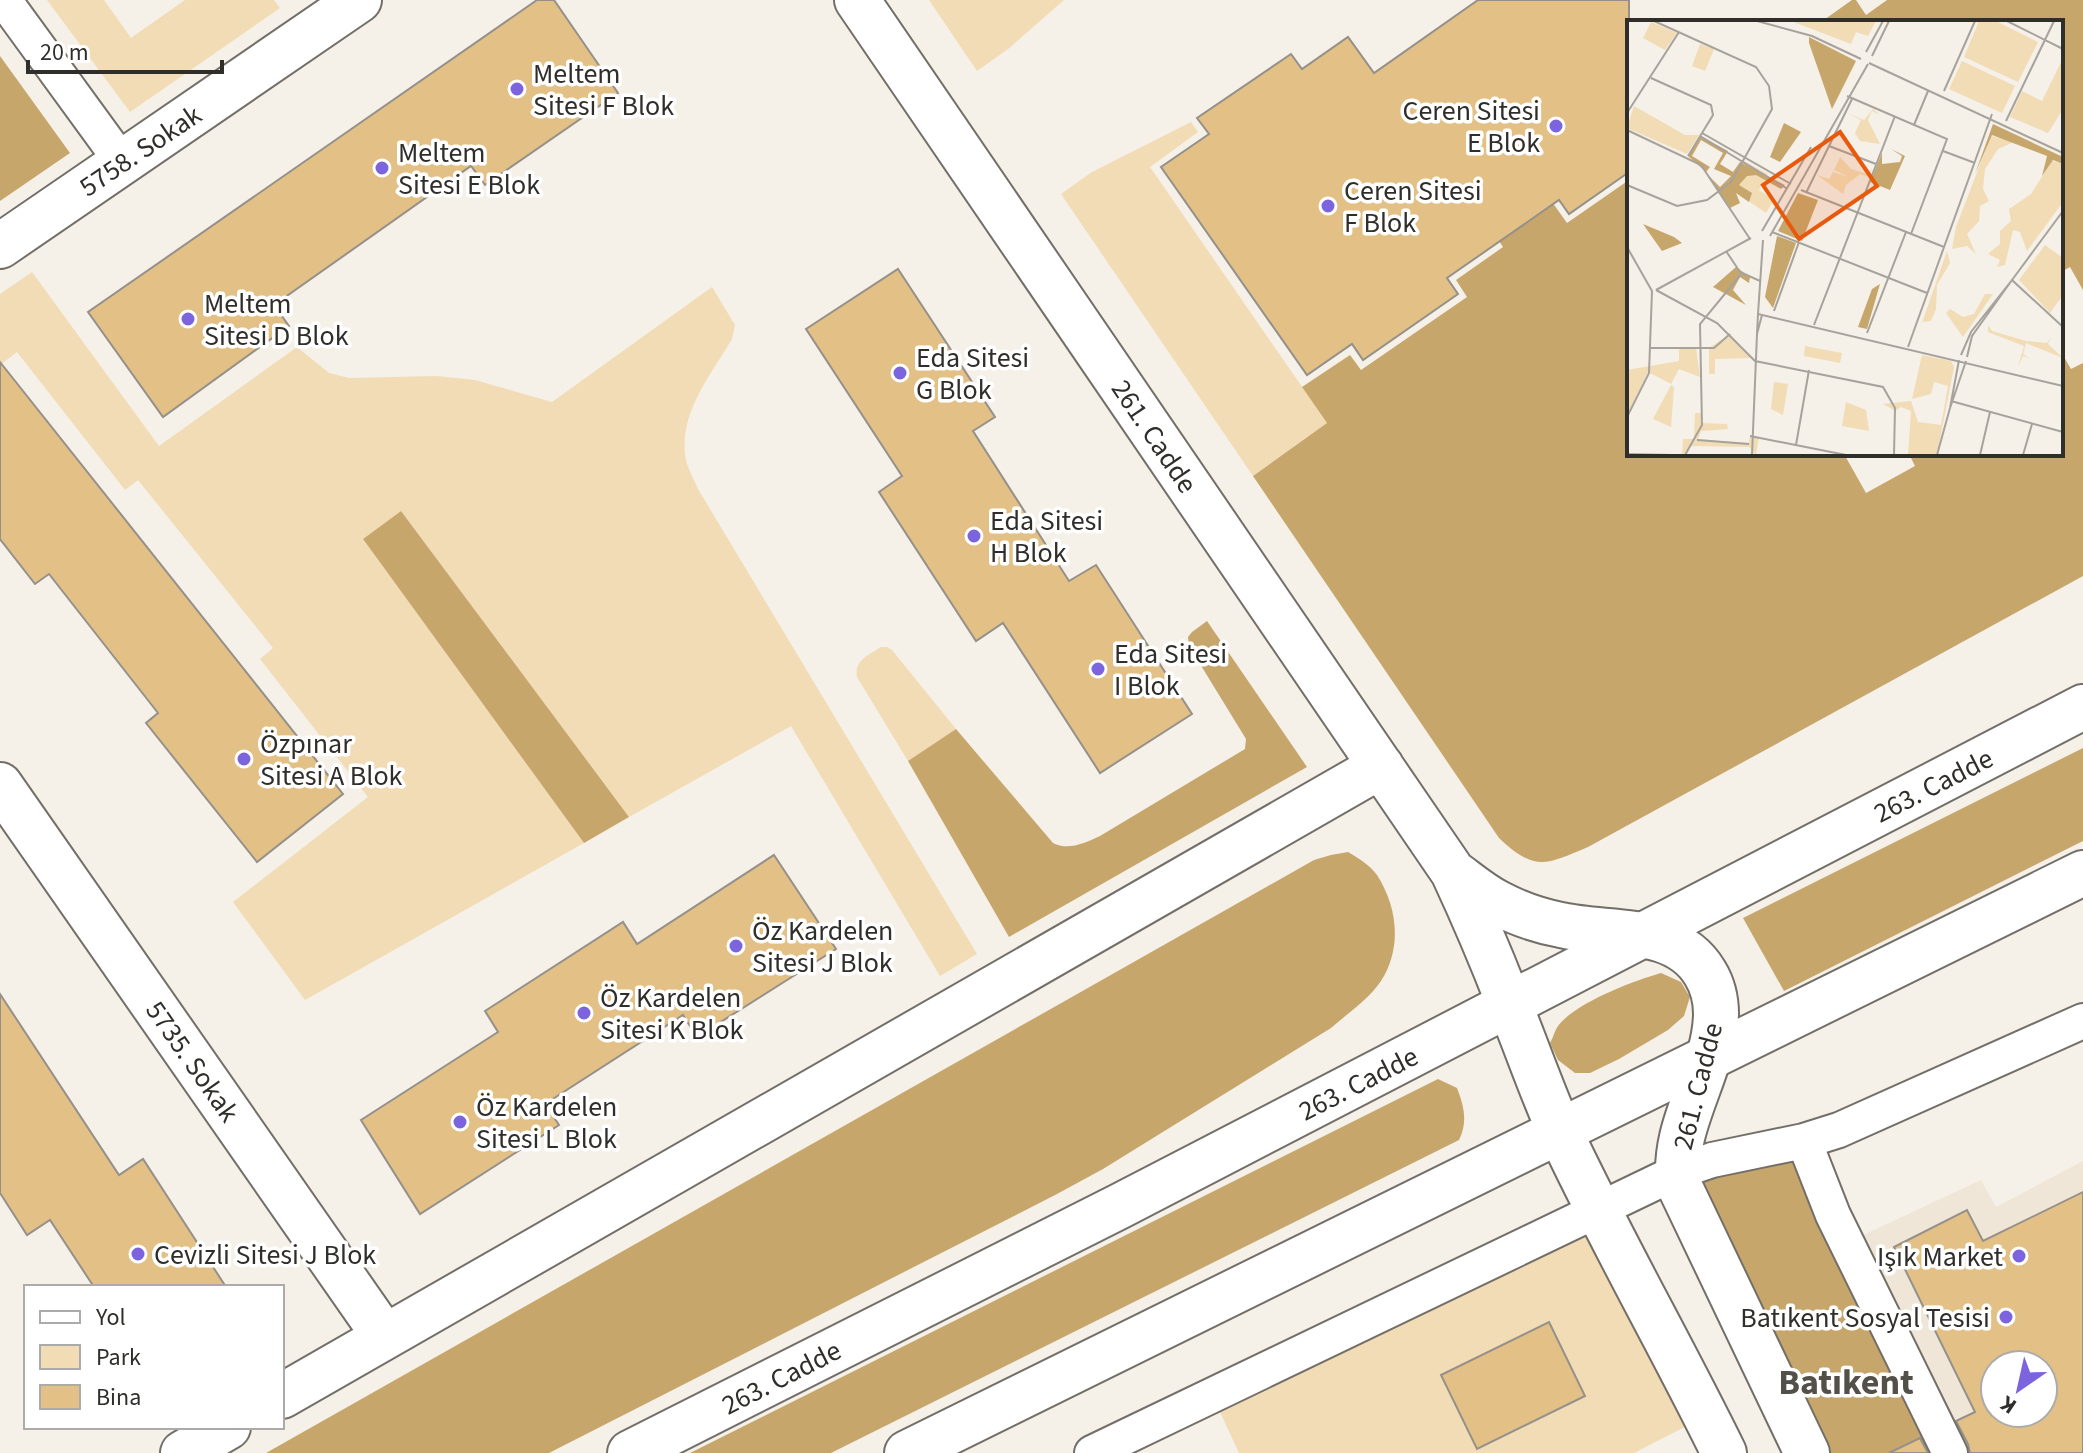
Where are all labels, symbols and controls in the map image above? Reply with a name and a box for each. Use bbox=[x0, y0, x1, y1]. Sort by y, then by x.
inset map bbox=[1627, 20, 2063, 456]
scale bar bbox=[28, 24, 222, 74]
text: 20 m bbox=[40, 35, 89, 70]
place label: Meltem Sitesi F Blok bbox=[533, 54, 674, 126]
marker: Meltem Sitesi F Blok bbox=[508, 80, 526, 98]
place label: Ceren Sitesi E Blok bbox=[1402, 91, 1540, 163]
street label: 5758. Sokak bbox=[71, 95, 210, 207]
marker: Ceren Sitesi E Blok bbox=[1547, 117, 1565, 135]
place label: Meltem Sitesi E Blok bbox=[398, 133, 540, 205]
marker: Meltem Sitesi E Blok bbox=[373, 159, 391, 177]
place label: Ceren Sitesi F Blok bbox=[1344, 171, 1482, 243]
marker: Ceren Sitesi F Blok bbox=[1319, 197, 1337, 215]
place label: Meltem Sitesi D Blok bbox=[204, 284, 349, 356]
marker: Meltem Sitesi D Blok bbox=[179, 310, 197, 328]
place label: Eda Sitesi G Blok bbox=[916, 338, 1029, 410]
marker: Eda Sitesi G Blok bbox=[891, 364, 909, 382]
street label: 261. Cadde bbox=[1101, 372, 1207, 501]
place label: Eda Sitesi H Blok bbox=[990, 501, 1103, 573]
marker: Eda Sitesi H Blok bbox=[965, 527, 983, 545]
place label: Eda Sitesi I Blok bbox=[1114, 634, 1227, 706]
marker: Eda Sitesi I Blok bbox=[1089, 660, 1107, 678]
place label: Özpınar Sitesi A Blok bbox=[260, 724, 403, 796]
street label: 263. Cadde bbox=[1867, 739, 2000, 833]
marker: Özpınar Sitesi A Blok bbox=[235, 750, 253, 768]
place label: Öz Kardelen Sitesi J Blok bbox=[752, 911, 893, 983]
marker: Öz Kardelen Sitesi J Blok bbox=[727, 937, 745, 955]
place label: Öz Kardelen Sitesi K Blok bbox=[600, 978, 744, 1050]
street label: 5735. Sokak bbox=[136, 993, 249, 1130]
marker: Öz Kardelen Sitesi K Blok bbox=[575, 1004, 593, 1022]
street label: 261. Cadde bbox=[1663, 1019, 1733, 1154]
street label: 263. Cadde bbox=[1292, 1037, 1425, 1131]
place label: Öz Kardelen Sitesi L Blok bbox=[476, 1087, 617, 1159]
marker: Öz Kardelen Sitesi L Blok bbox=[451, 1113, 469, 1131]
place label: Cevizli Sitesi J Blok bbox=[154, 1235, 376, 1275]
place label: Işık Market bbox=[1877, 1237, 2004, 1277]
marker: Cevizli Sitesi J Blok bbox=[129, 1245, 147, 1263]
marker: Işık Market bbox=[2010, 1247, 2028, 1265]
legend bbox=[24, 1285, 284, 1429]
place label: Batıkent Sosyal Tesisi bbox=[1740, 1298, 1990, 1338]
text: Yol bbox=[95, 1300, 126, 1335]
marker: Batıkent Sosyal Tesisi bbox=[1997, 1308, 2015, 1326]
street label: 263. Cadde bbox=[715, 1331, 848, 1425]
text: Park bbox=[96, 1340, 141, 1375]
north arrow bbox=[1979, 1349, 2059, 1429]
district label: Batıkent bbox=[1778, 1357, 1914, 1408]
text: Bina bbox=[96, 1380, 141, 1415]
text: K bbox=[1993, 1387, 2023, 1422]

